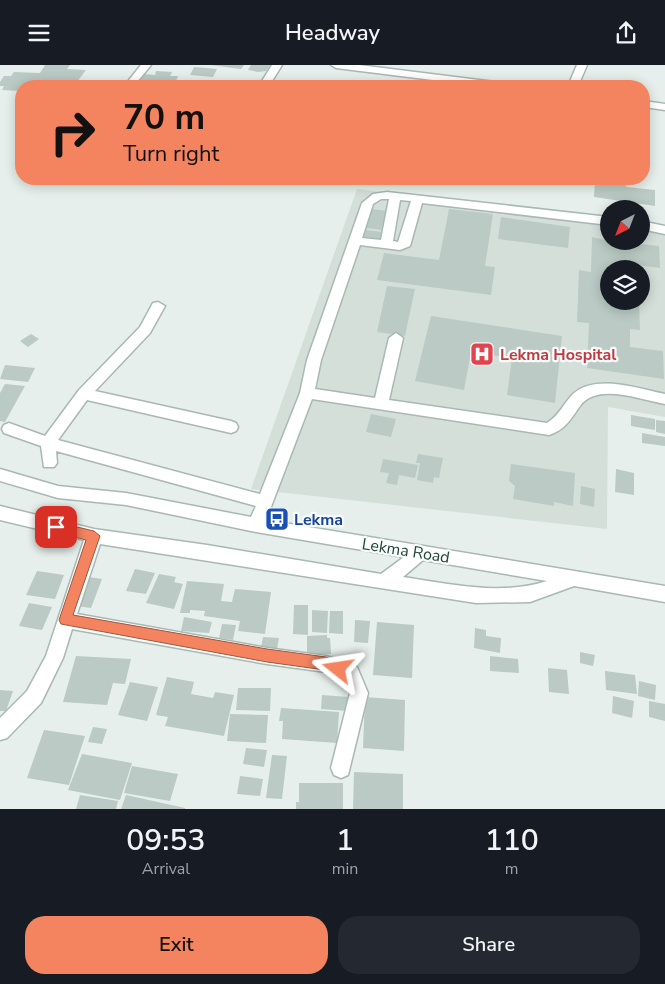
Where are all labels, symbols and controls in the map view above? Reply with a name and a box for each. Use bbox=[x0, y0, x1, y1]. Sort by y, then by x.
text: Headway bbox=[285, 18, 380, 48]
icon: menu bbox=[25, 19, 53, 47]
icon: share bbox=[612, 19, 640, 47]
text: 70 m bbox=[123, 94, 205, 141]
icon: right bbox=[40, 100, 105, 165]
text: Turn right bbox=[123, 139, 219, 169]
north arrow bbox=[600, 200, 650, 250]
map controls bbox=[600, 200, 650, 310]
button: layers bbox=[600, 260, 650, 310]
hospital icon: Lekma Hospital bbox=[469, 341, 495, 367]
place label: Lekma Hospital bbox=[500, 344, 616, 366]
pin bbox=[35, 506, 77, 548]
bus stop icon: Lekma bbox=[264, 506, 290, 532]
place label: Lekma bbox=[294, 509, 343, 531]
icon: arrive bbox=[42, 513, 70, 541]
street label: Lekma Road bbox=[360, 533, 451, 569]
position arrow bbox=[311, 642, 363, 694]
text: 09:53 bbox=[126, 820, 205, 861]
text: 1 bbox=[336, 820, 354, 861]
text: 110 bbox=[485, 820, 539, 861]
text: Arrival bbox=[142, 858, 190, 880]
text: min bbox=[332, 858, 358, 880]
text: m bbox=[505, 858, 519, 880]
button: Exit bbox=[25, 916, 328, 974]
button: Share bbox=[338, 916, 640, 974]

